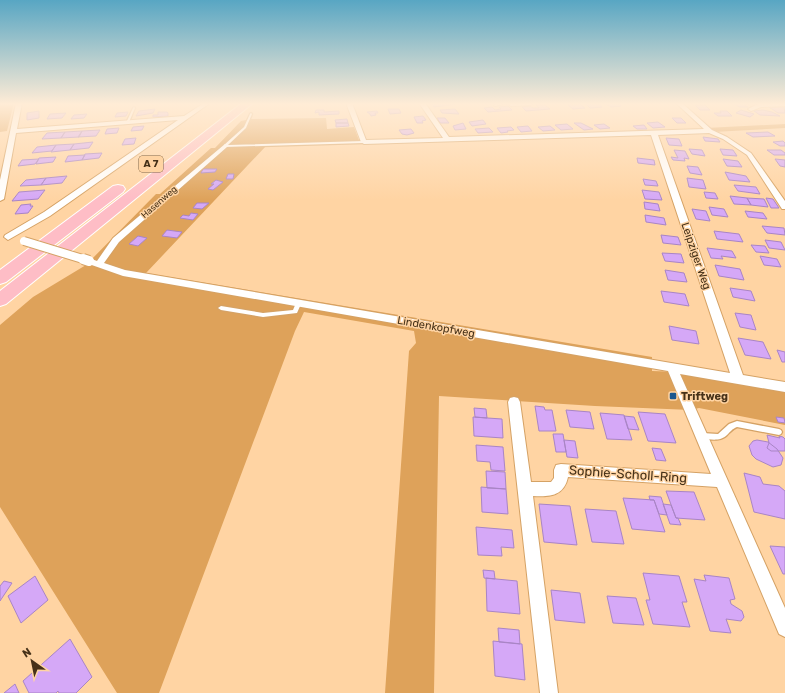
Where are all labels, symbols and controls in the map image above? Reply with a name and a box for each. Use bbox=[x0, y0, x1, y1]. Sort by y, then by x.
road number: A 7 bbox=[139, 156, 163, 172]
street label: Hasenweg bbox=[139, 184, 179, 220]
street label: Leipziger Weg bbox=[678, 221, 714, 291]
street label: Lindenkopfweg bbox=[396, 314, 476, 340]
place label: Triftweg bbox=[681, 390, 728, 403]
marker: Triftweg bbox=[668, 391, 678, 401]
street label: Sophie-Scholl-Ring bbox=[568, 462, 687, 487]
north arrow bbox=[12, 641, 52, 681]
text: N bbox=[20, 645, 34, 661]

